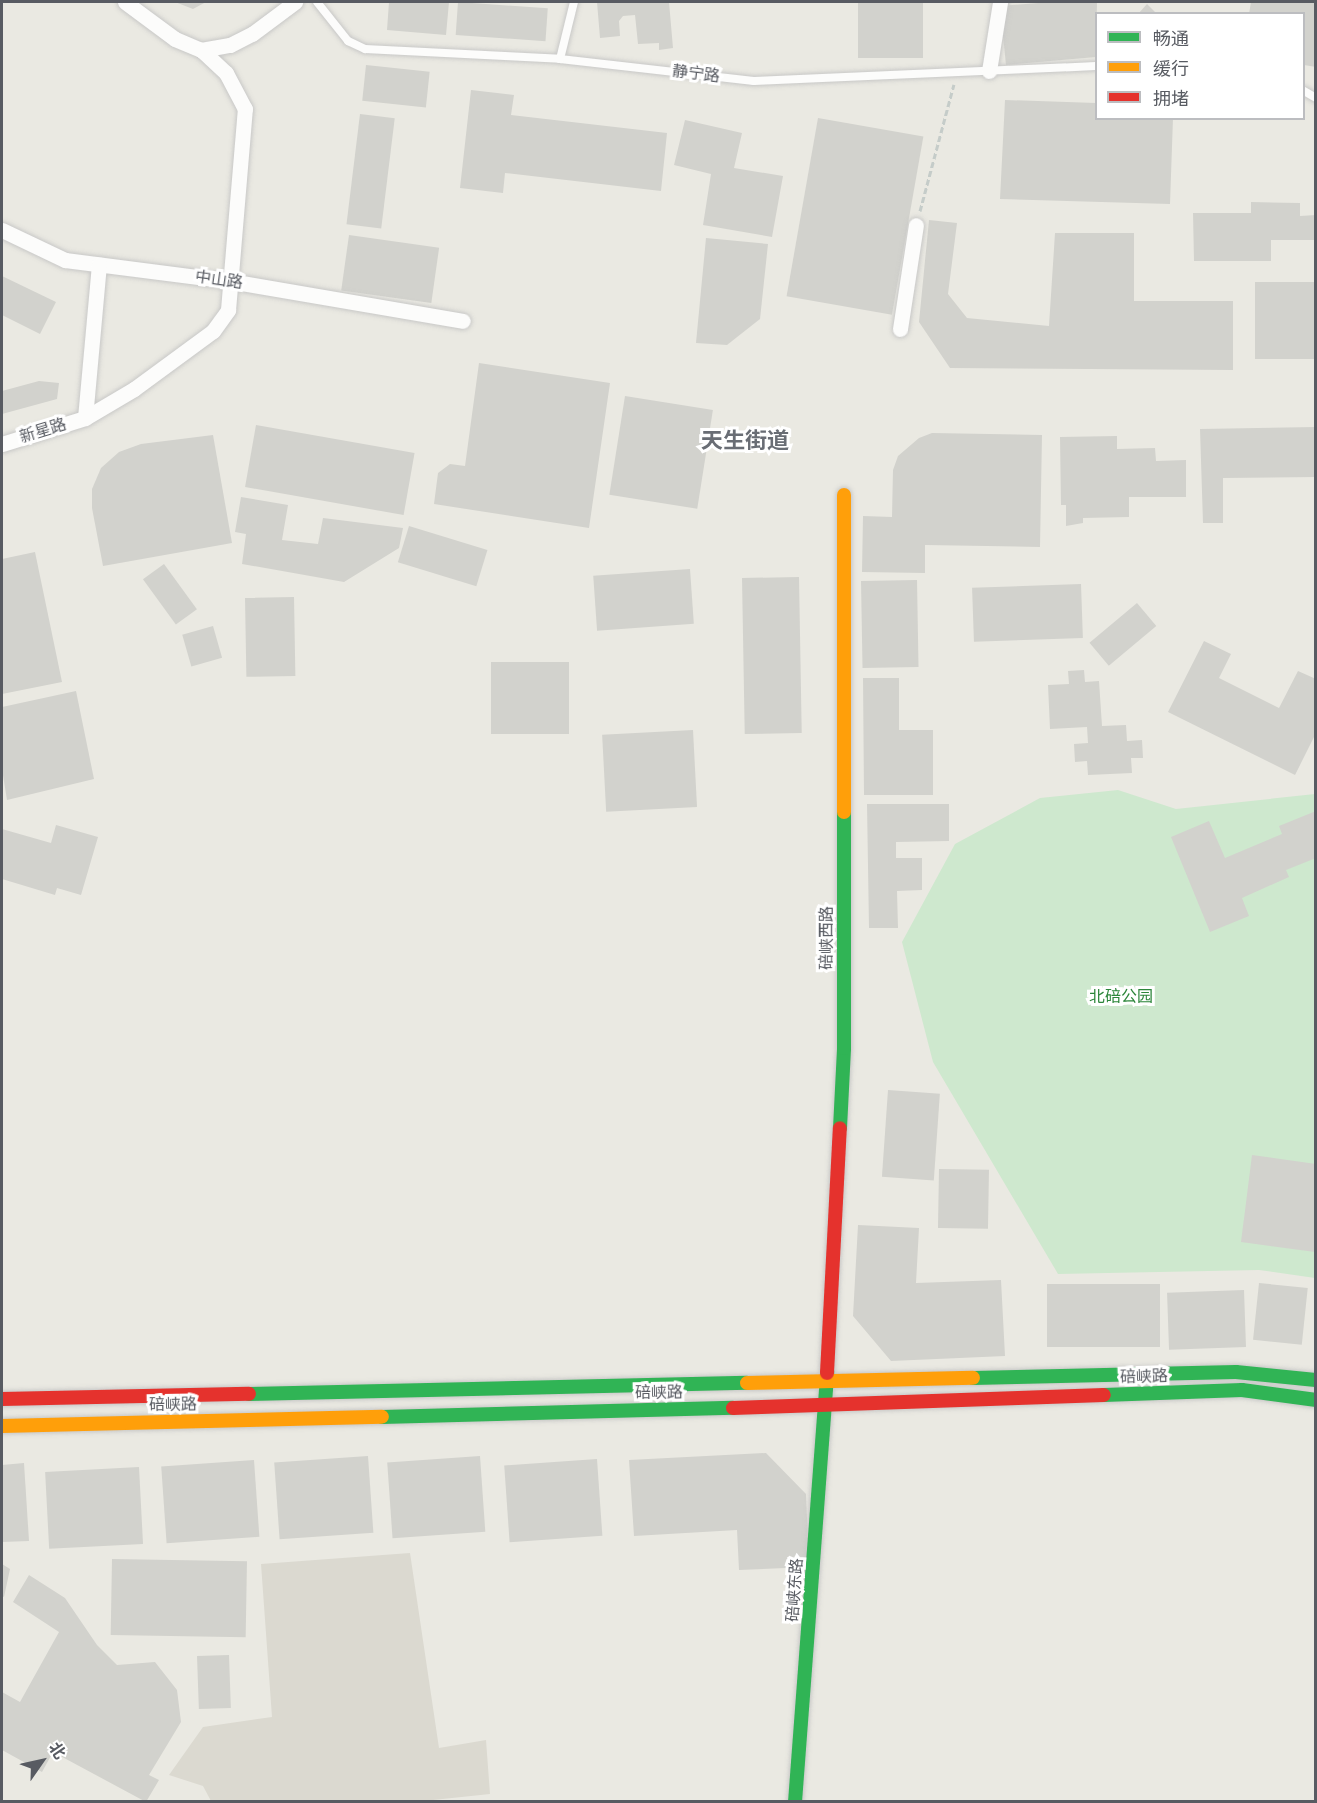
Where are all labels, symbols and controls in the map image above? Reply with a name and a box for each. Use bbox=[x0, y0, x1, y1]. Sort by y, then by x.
legend bbox=[1095, 12, 1305, 120]
text: 畅通 bbox=[1153, 28, 1189, 50]
text: 缓行 bbox=[1153, 58, 1189, 80]
street label: 静宁路 bbox=[671, 62, 721, 86]
text: 拥堵 bbox=[1153, 88, 1189, 110]
street label: 中山路 bbox=[194, 267, 244, 293]
street label: 新星路 bbox=[17, 415, 69, 447]
district label: 天生街道 bbox=[701, 428, 789, 454]
street label: 碚峡西路 bbox=[817, 906, 837, 970]
park label: 北碚公园 bbox=[1089, 987, 1153, 1007]
street label: 碚峡路 bbox=[1120, 1367, 1168, 1387]
street label: 碚峡路 bbox=[635, 1383, 683, 1403]
street label: 碚峡路 bbox=[149, 1395, 197, 1415]
street label: 碚峡东路 bbox=[783, 1557, 807, 1623]
north arrow bbox=[12, 1731, 72, 1791]
text: 北 bbox=[45, 1739, 70, 1763]

